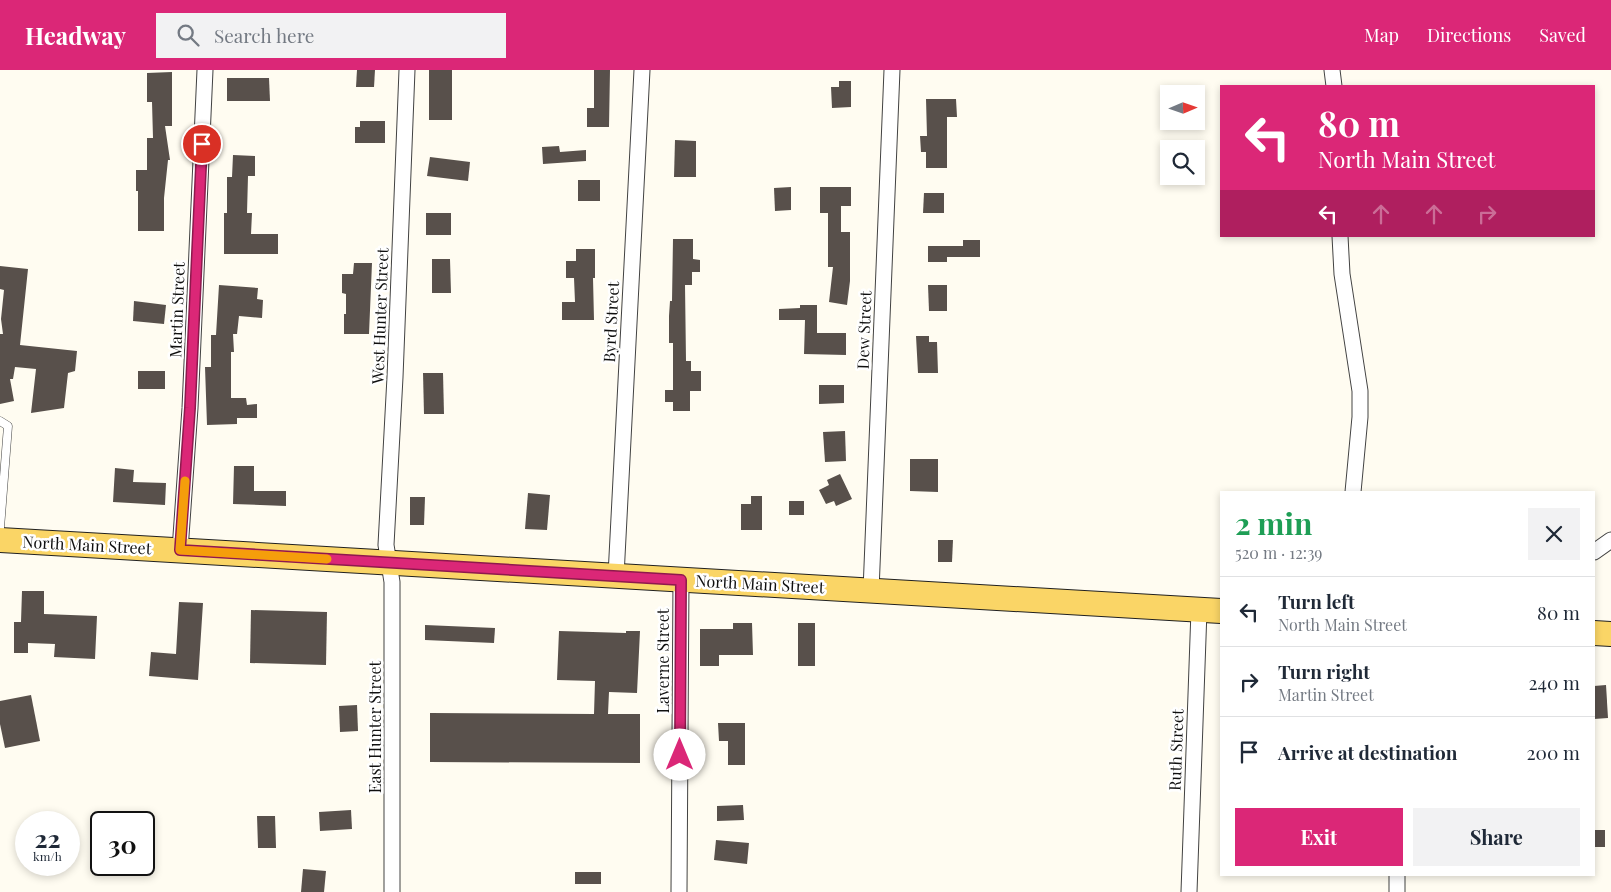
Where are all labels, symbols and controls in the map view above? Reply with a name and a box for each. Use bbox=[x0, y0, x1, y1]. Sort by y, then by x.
search box bbox=[156, 13, 506, 58]
text: Headway bbox=[25, 19, 126, 51]
icon: search bbox=[174, 21, 202, 49]
text: Search here bbox=[214, 22, 314, 48]
text: Map bbox=[1364, 23, 1399, 47]
text: Directions bbox=[1427, 23, 1511, 47]
text: Saved bbox=[1539, 23, 1586, 47]
north arrow bbox=[1160, 85, 1205, 130]
map controls bbox=[1160, 85, 1205, 185]
text: 80 m bbox=[1318, 99, 1400, 146]
icon: left bbox=[1235, 105, 1300, 170]
pin bbox=[181, 123, 223, 165]
icon: arrive bbox=[188, 130, 216, 158]
button: search bbox=[1160, 140, 1205, 185]
text: North Main Street bbox=[1318, 144, 1495, 174]
icon: left bbox=[1314, 200, 1342, 228]
icon: ahead bbox=[1367, 200, 1395, 228]
icon: ahead bbox=[1420, 200, 1448, 228]
icon: right bbox=[1473, 200, 1501, 228]
street label: West Hunter Street bbox=[367, 247, 392, 385]
street label: Martin Street bbox=[164, 261, 189, 358]
street label: Byrd Street bbox=[598, 281, 623, 363]
street label: Dew Street bbox=[852, 290, 875, 370]
text: 2 min bbox=[1235, 503, 1312, 543]
button: close bbox=[1528, 508, 1580, 560]
street label: North Main Street bbox=[22, 531, 152, 558]
text: 520 m · 12:39 bbox=[1235, 542, 1323, 563]
street label: North Main Street bbox=[695, 570, 825, 597]
text: Turn left bbox=[1278, 588, 1355, 614]
icon: left bbox=[1235, 598, 1263, 626]
text: 80 m bbox=[1537, 599, 1580, 625]
street label: Laverne Street bbox=[652, 608, 673, 713]
text: North Main Street bbox=[1278, 614, 1407, 635]
text: Turn right bbox=[1278, 658, 1370, 684]
street label: East Hunter Street bbox=[364, 660, 385, 793]
icon: right bbox=[1235, 668, 1263, 696]
text: 240 m bbox=[1529, 669, 1580, 695]
text: Martin Street bbox=[1278, 684, 1374, 705]
street label: Ruth Street bbox=[1164, 708, 1187, 791]
position arrow bbox=[653, 728, 705, 780]
icon: arrive bbox=[1235, 738, 1263, 766]
text: Arrive at destination bbox=[1278, 739, 1458, 765]
text: 200 m bbox=[1526, 739, 1580, 765]
button: Exit bbox=[1235, 808, 1403, 866]
button: Share bbox=[1413, 808, 1580, 866]
speed limit sign: 30 bbox=[90, 811, 155, 876]
text: 22 bbox=[34, 821, 61, 854]
text: km/h bbox=[33, 848, 62, 864]

